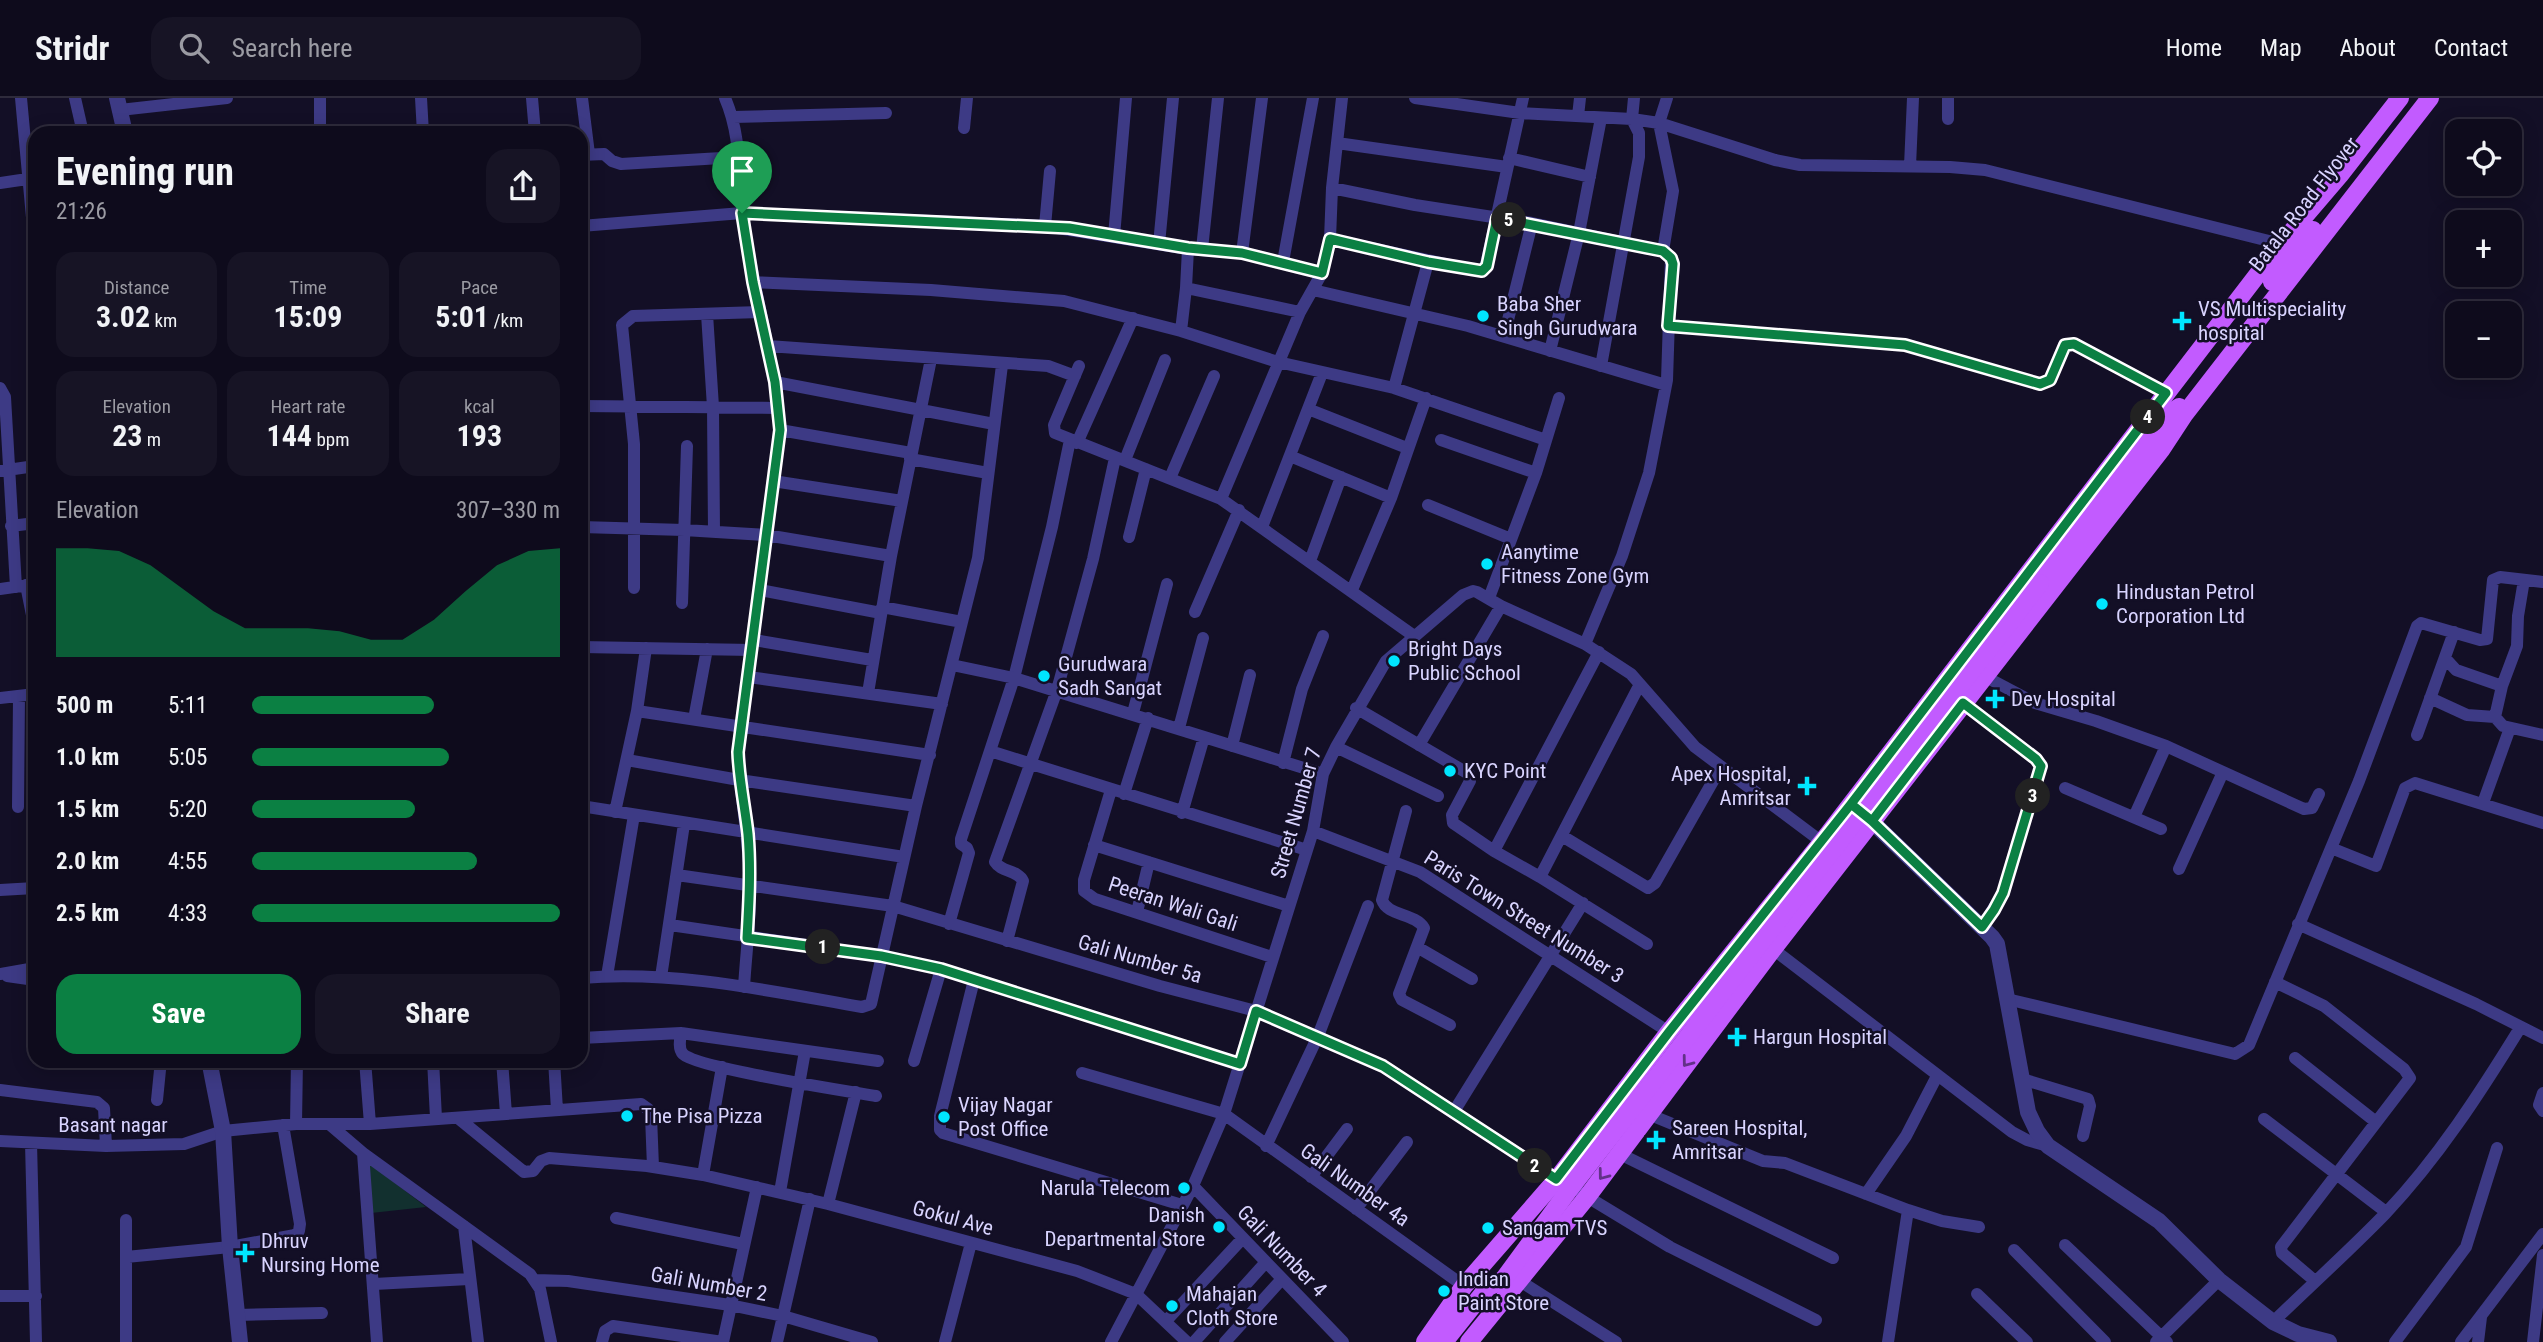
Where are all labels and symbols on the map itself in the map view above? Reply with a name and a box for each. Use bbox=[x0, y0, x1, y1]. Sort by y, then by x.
street label: Batala Road Flyover bbox=[2244, 132, 2364, 276]
pin bbox=[712, 141, 772, 213]
pin: 5 bbox=[1492, 202, 1526, 238]
place label: Baba Sher Singh Gurudwara bbox=[1497, 292, 1637, 340]
place label: VS Multispeciality hospital bbox=[2198, 297, 2347, 345]
marker: Baba Sher Singh Gurudwara bbox=[1475, 308, 1491, 324]
marker: VS Multispeciality hospital bbox=[2172, 311, 2192, 331]
pin: 4 bbox=[2130, 400, 2166, 434]
place label: Aanytime Fitness Zone Gym bbox=[1501, 540, 1649, 588]
marker: Aanytime Fitness Zone Gym bbox=[1479, 556, 1495, 572]
place label: Hindustan Petrol Corporation Ltd bbox=[2116, 580, 2255, 628]
marker: Hindustan Petrol Corporation Ltd bbox=[2094, 596, 2110, 612]
place label: Bright Days Public School bbox=[1408, 637, 1521, 685]
place label: Gurudwara Sadh Sangat bbox=[1058, 652, 1162, 700]
marker: Bright Days Public School bbox=[1386, 653, 1402, 669]
marker: Gurudwara Sadh Sangat bbox=[1036, 668, 1052, 684]
place label: Dev Hospital bbox=[2011, 687, 2116, 711]
marker: Dev Hospital bbox=[1985, 689, 2005, 709]
street label: Street Number 7 bbox=[1266, 745, 1326, 881]
place label: KYC Point bbox=[1464, 759, 1546, 783]
place label: Apex Hospital, Amritsar bbox=[1671, 762, 1791, 810]
marker: KYC Point bbox=[1442, 763, 1458, 779]
marker: Apex Hospital, Amritsar bbox=[1797, 776, 1817, 796]
pin: 3 bbox=[2016, 778, 2050, 814]
street label: Paris Town Street Number 3 bbox=[1420, 846, 1628, 988]
street label: Peeran Wali Gali bbox=[1105, 872, 1241, 936]
pin: 1 bbox=[806, 930, 840, 964]
street label: Gali Number 5a bbox=[1075, 930, 1205, 988]
place label: Hargun Hospital bbox=[1753, 1025, 1887, 1049]
marker: Hargun Hospital bbox=[1727, 1027, 1747, 1047]
one-way arrow bbox=[1683, 1055, 1696, 1067]
place label: Vijay Nagar Post Office bbox=[958, 1093, 1053, 1141]
place label: The Pisa Pizza bbox=[641, 1104, 763, 1128]
marker: The Pisa Pizza bbox=[619, 1108, 635, 1124]
marker: Vijay Nagar Post Office bbox=[936, 1109, 952, 1125]
street label: Basant nagar bbox=[58, 1113, 168, 1137]
place label: Sareen Hospital, Amritsar bbox=[1672, 1116, 1807, 1164]
marker: Sareen Hospital, Amritsar bbox=[1646, 1130, 1666, 1150]
street label: Gali Number 4a bbox=[1296, 1139, 1414, 1231]
pin: 2 bbox=[1518, 1148, 1552, 1184]
one-way arrow bbox=[1599, 1167, 1612, 1180]
place label: Narula Telecom bbox=[1041, 1176, 1170, 1200]
marker: Narula Telecom bbox=[1176, 1180, 1192, 1196]
street label: Gokul Ave bbox=[910, 1196, 996, 1240]
street label: Gali Number 4 bbox=[1232, 1200, 1332, 1302]
place label: Danish Departmental Store bbox=[1044, 1203, 1205, 1251]
place label: Sangam TVS bbox=[1502, 1216, 1608, 1240]
marker: Danish Departmental Store bbox=[1211, 1219, 1227, 1235]
marker: Sangam TVS bbox=[1480, 1220, 1496, 1236]
place label: Dhruv Nursing Home bbox=[261, 1229, 380, 1277]
marker: Dhruv Nursing Home bbox=[235, 1243, 255, 1263]
street label: Gali Number 2 bbox=[649, 1262, 769, 1306]
place label: Indian Paint Store bbox=[1458, 1267, 1549, 1315]
place label: Mahajan Cloth Store bbox=[1186, 1282, 1278, 1330]
marker: Indian Paint Store bbox=[1436, 1283, 1452, 1299]
marker: Mahajan Cloth Store bbox=[1164, 1298, 1180, 1314]

